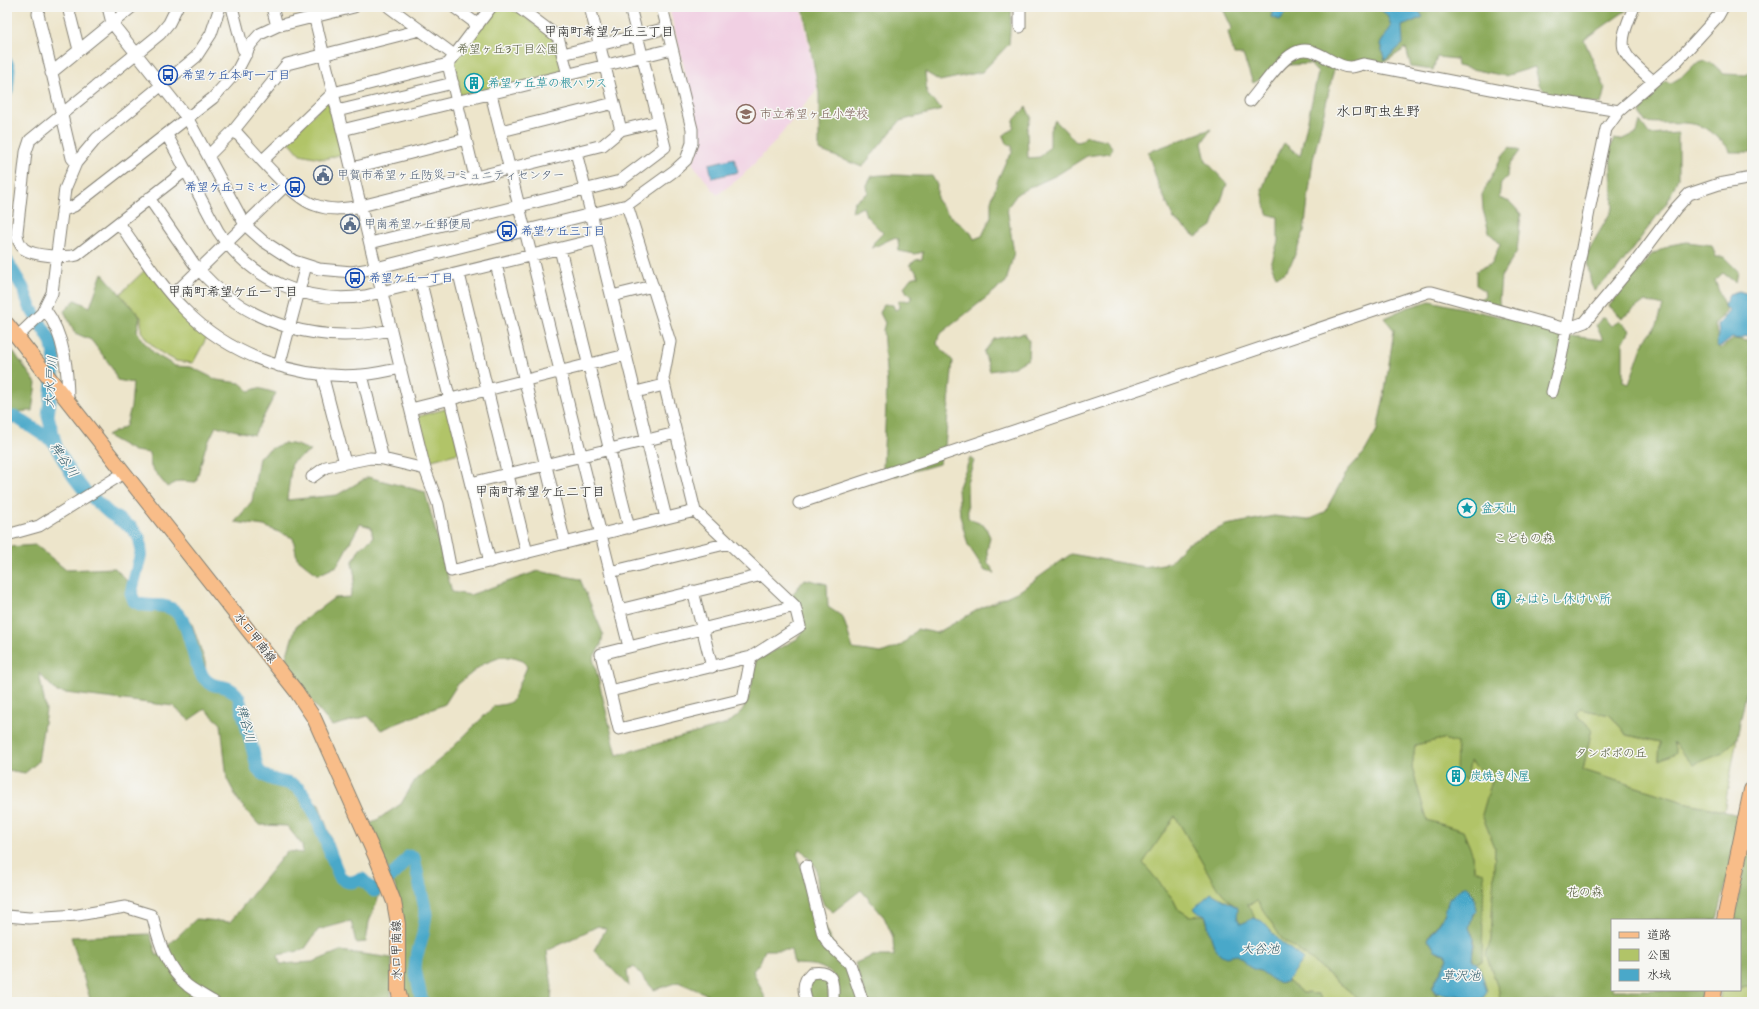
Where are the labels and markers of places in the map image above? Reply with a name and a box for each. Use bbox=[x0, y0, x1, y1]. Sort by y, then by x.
bus stop icon: 希望ケ丘本町一丁目 bbox=[157, 64, 179, 86]
place label: 希望ケ丘本町一丁目 bbox=[182, 67, 290, 84]
building icon: 希望ヶ丘草の根ハウス bbox=[463, 72, 485, 94]
place label: 希望ヶ丘草の根ハウス bbox=[488, 75, 607, 92]
school or university icon: 市立希望ヶ丘小学校 bbox=[735, 103, 757, 125]
place label: 市立希望ヶ丘小学校 bbox=[760, 106, 868, 123]
public building icon: 甲賀市希望ヶ丘防災コミュニティセンター bbox=[312, 164, 334, 186]
place label: 甲賀市希望ヶ丘防災コミュニティセンター bbox=[337, 167, 565, 184]
bus stop icon: 希望ケ丘コミセン bbox=[284, 176, 306, 198]
place label: 希望ケ丘コミセン bbox=[185, 179, 281, 196]
public building icon: 甲南希望ヶ丘郵便局 bbox=[339, 213, 361, 235]
place label: 甲南希望ヶ丘郵便局 bbox=[364, 216, 472, 233]
bus stop icon: 希望ケ丘三丁目 bbox=[496, 220, 518, 242]
place label: 希望ケ丘三丁目 bbox=[521, 223, 605, 240]
bus stop icon: 希望ケ丘一丁目 bbox=[344, 267, 366, 289]
place label: 希望ケ丘一丁目 bbox=[369, 270, 453, 287]
place icon: 盆天山 bbox=[1456, 497, 1478, 519]
place label: 盆天山 bbox=[1481, 500, 1517, 517]
building icon: みはらし休けい所 bbox=[1490, 588, 1512, 610]
place label: みはらし休けい所 bbox=[1515, 591, 1611, 608]
building icon: 炭焼き小屋 bbox=[1445, 765, 1467, 787]
place label: 炭焼き小屋 bbox=[1470, 768, 1530, 785]

